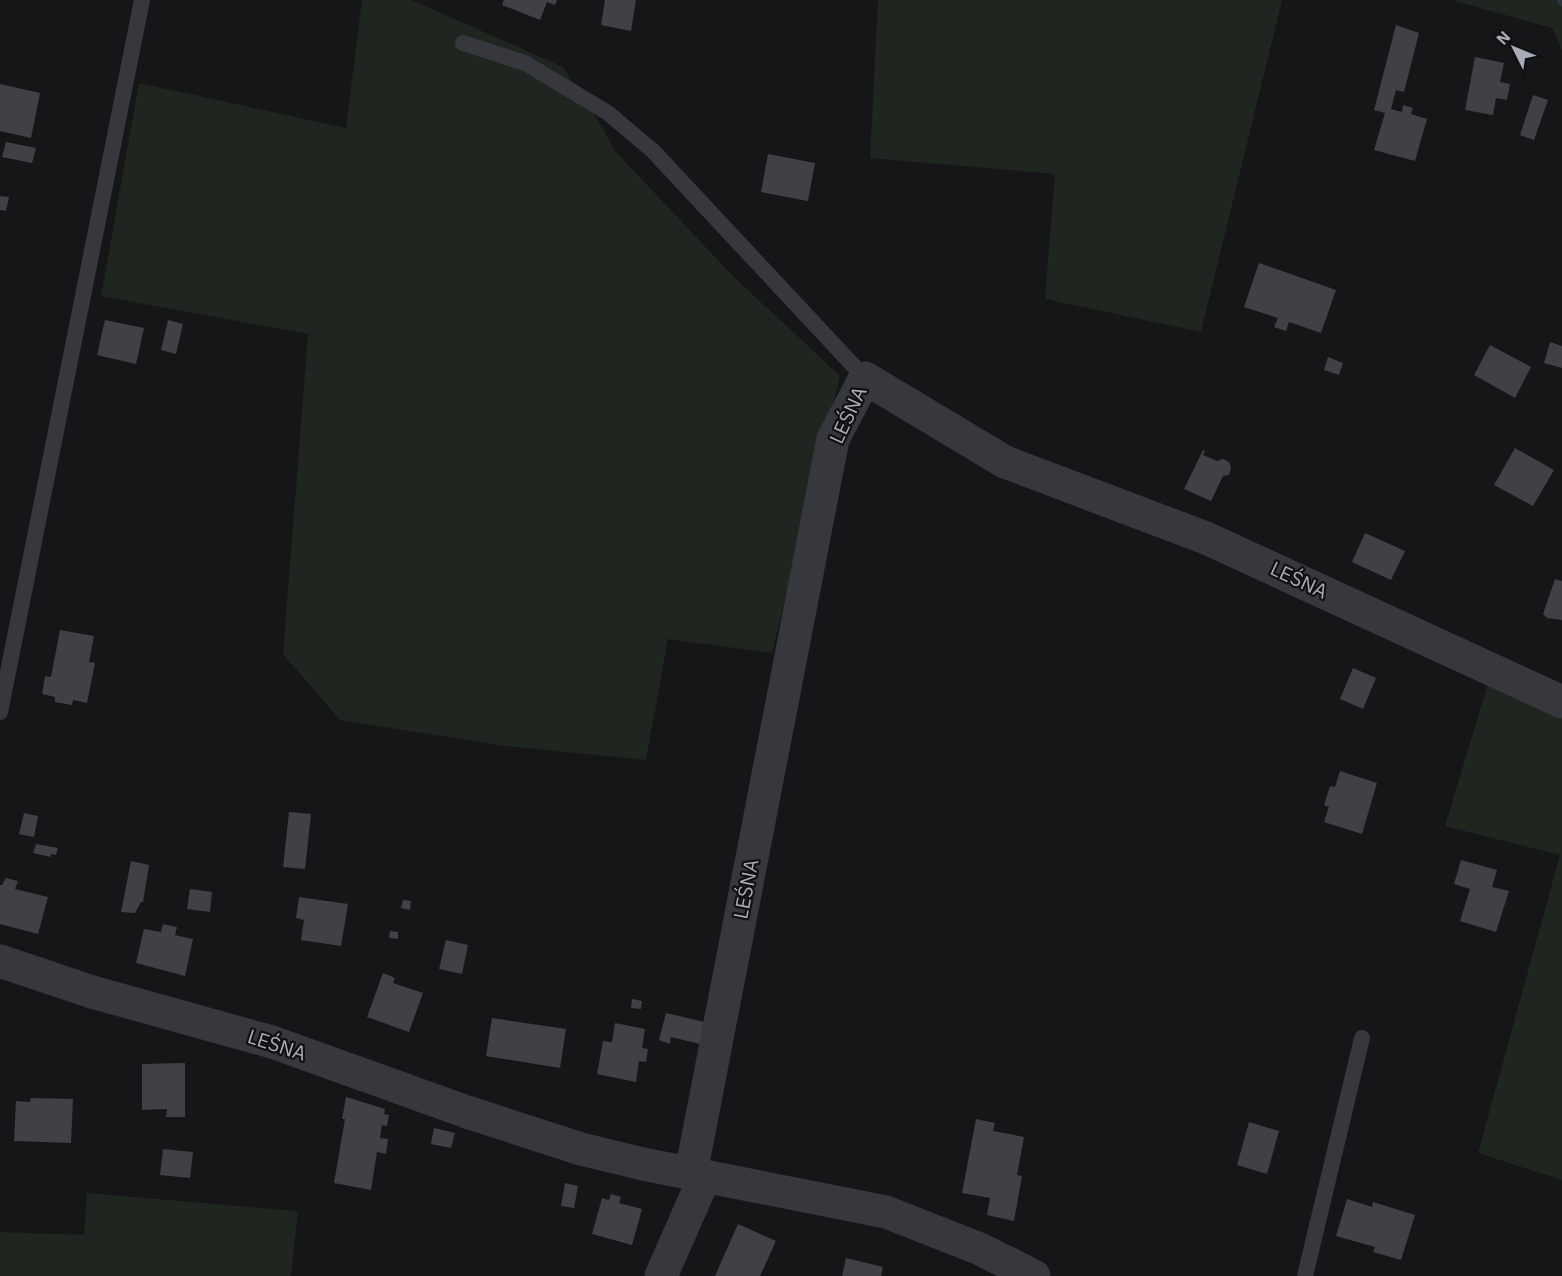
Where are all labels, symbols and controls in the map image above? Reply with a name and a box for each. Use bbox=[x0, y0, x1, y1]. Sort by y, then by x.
north arrow bbox=[1484, 18, 1544, 78]
text: N bbox=[1492, 27, 1514, 49]
street label: LEŚNA bbox=[823, 382, 873, 448]
street label: LEŚNA bbox=[1266, 555, 1332, 605]
street label: LEŚNA bbox=[727, 857, 765, 921]
street label: LEŚNA bbox=[244, 1022, 310, 1067]

